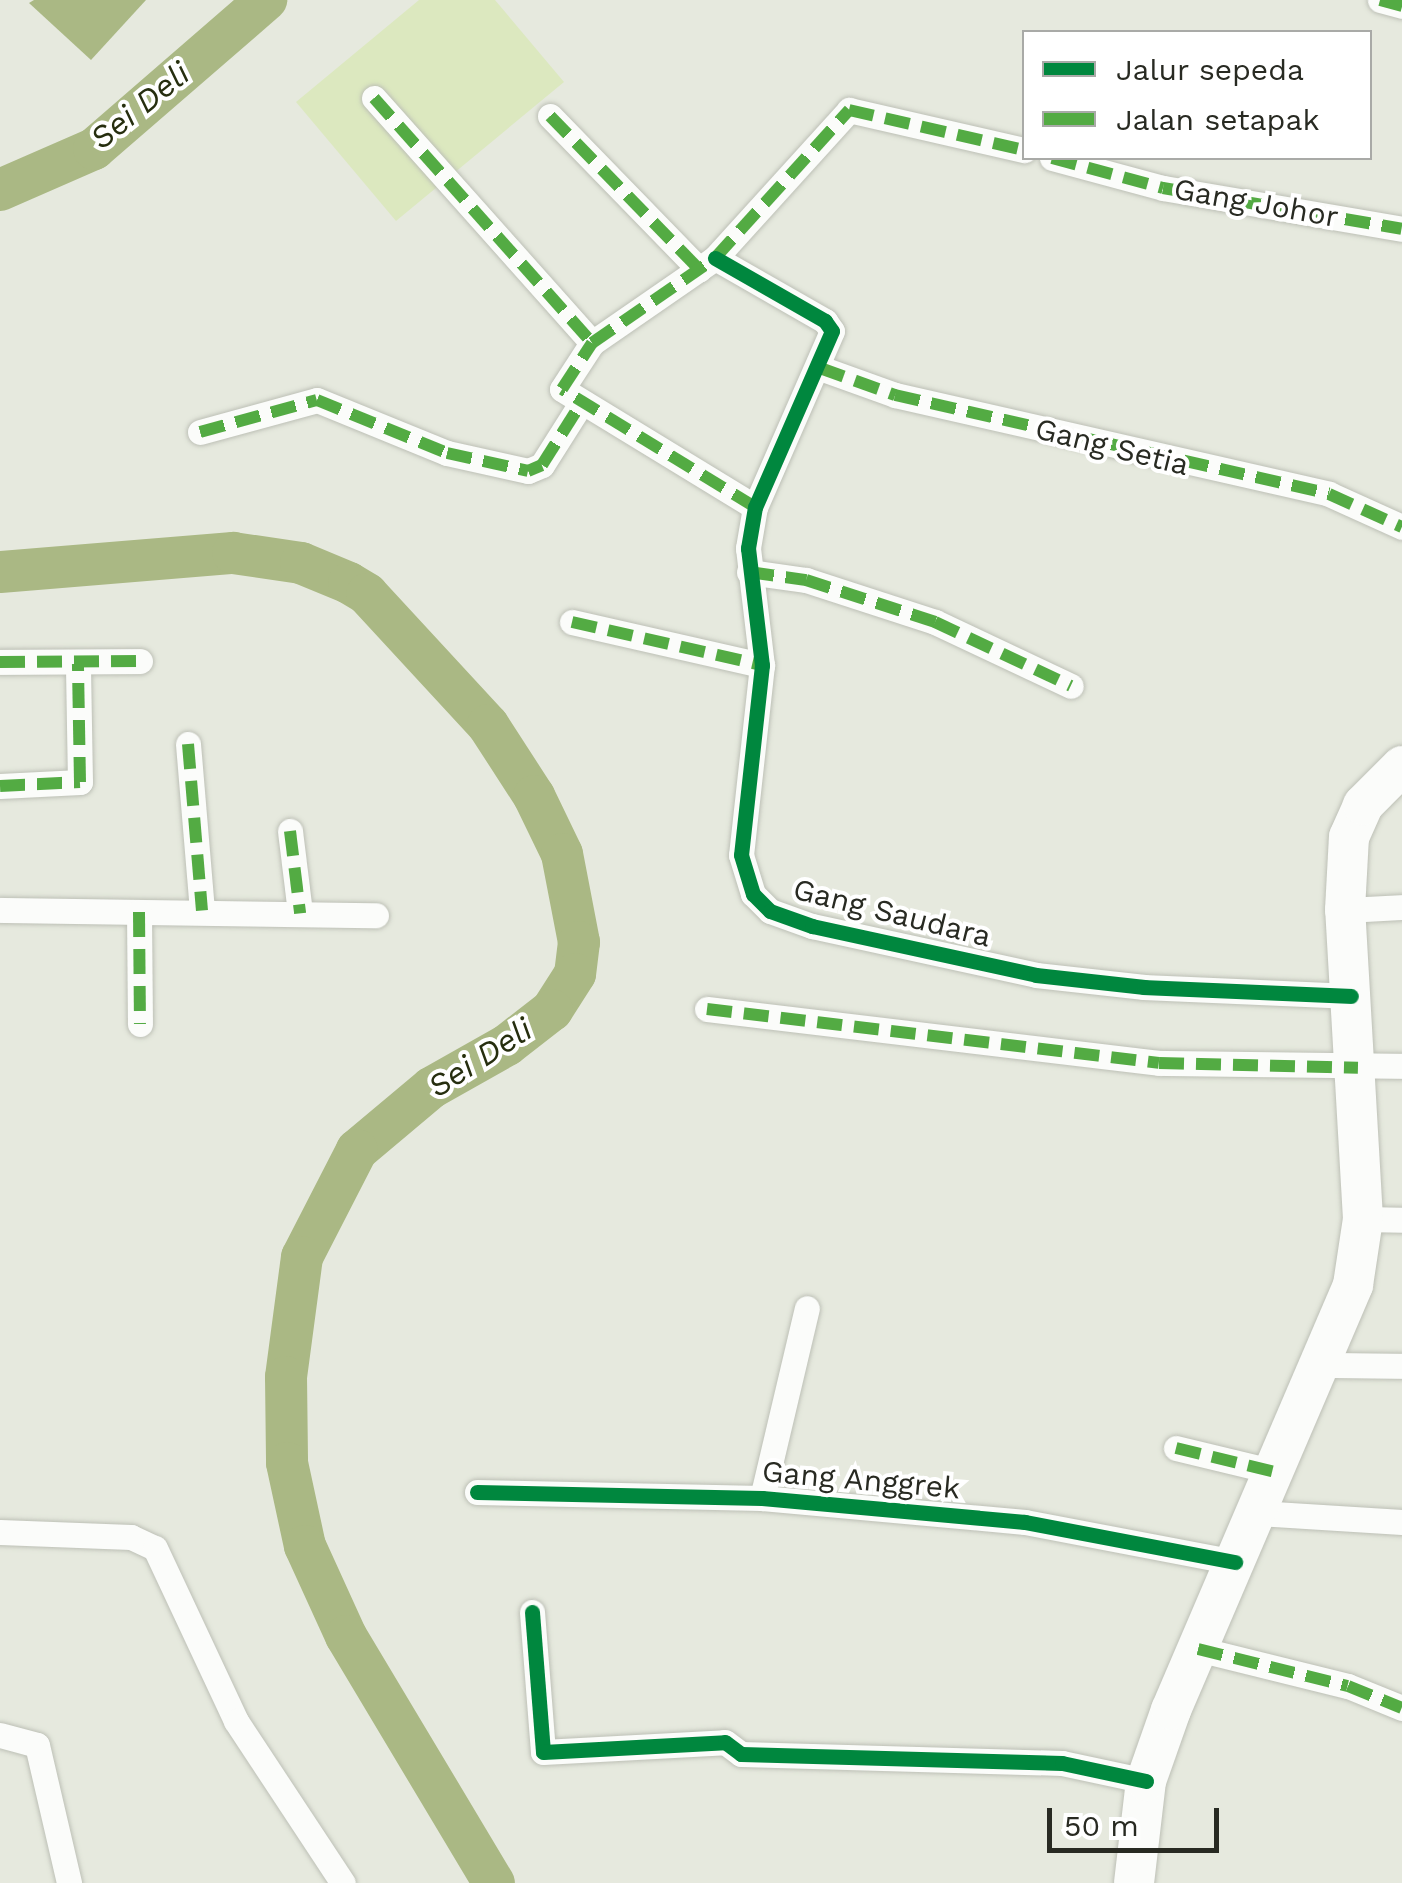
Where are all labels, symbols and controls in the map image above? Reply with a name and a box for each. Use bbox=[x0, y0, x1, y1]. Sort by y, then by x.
legend bbox=[1022, 30, 1372, 160]
text: Jalur sepeda bbox=[1116, 52, 1304, 87]
water label: Sei Deli bbox=[83, 54, 197, 158]
text: Jalan setapak bbox=[1116, 102, 1319, 137]
street label: Gang Johor bbox=[1171, 171, 1341, 235]
street label: Gang Setia bbox=[1031, 411, 1193, 483]
street label: Gang Saudara bbox=[789, 871, 995, 955]
water label: Sei Deli bbox=[421, 1010, 539, 1106]
street label: Gang Anggrek bbox=[760, 1453, 962, 1507]
scale bar bbox=[1052, 1788, 1224, 1850]
text: 50 m bbox=[1064, 1808, 1139, 1843]

